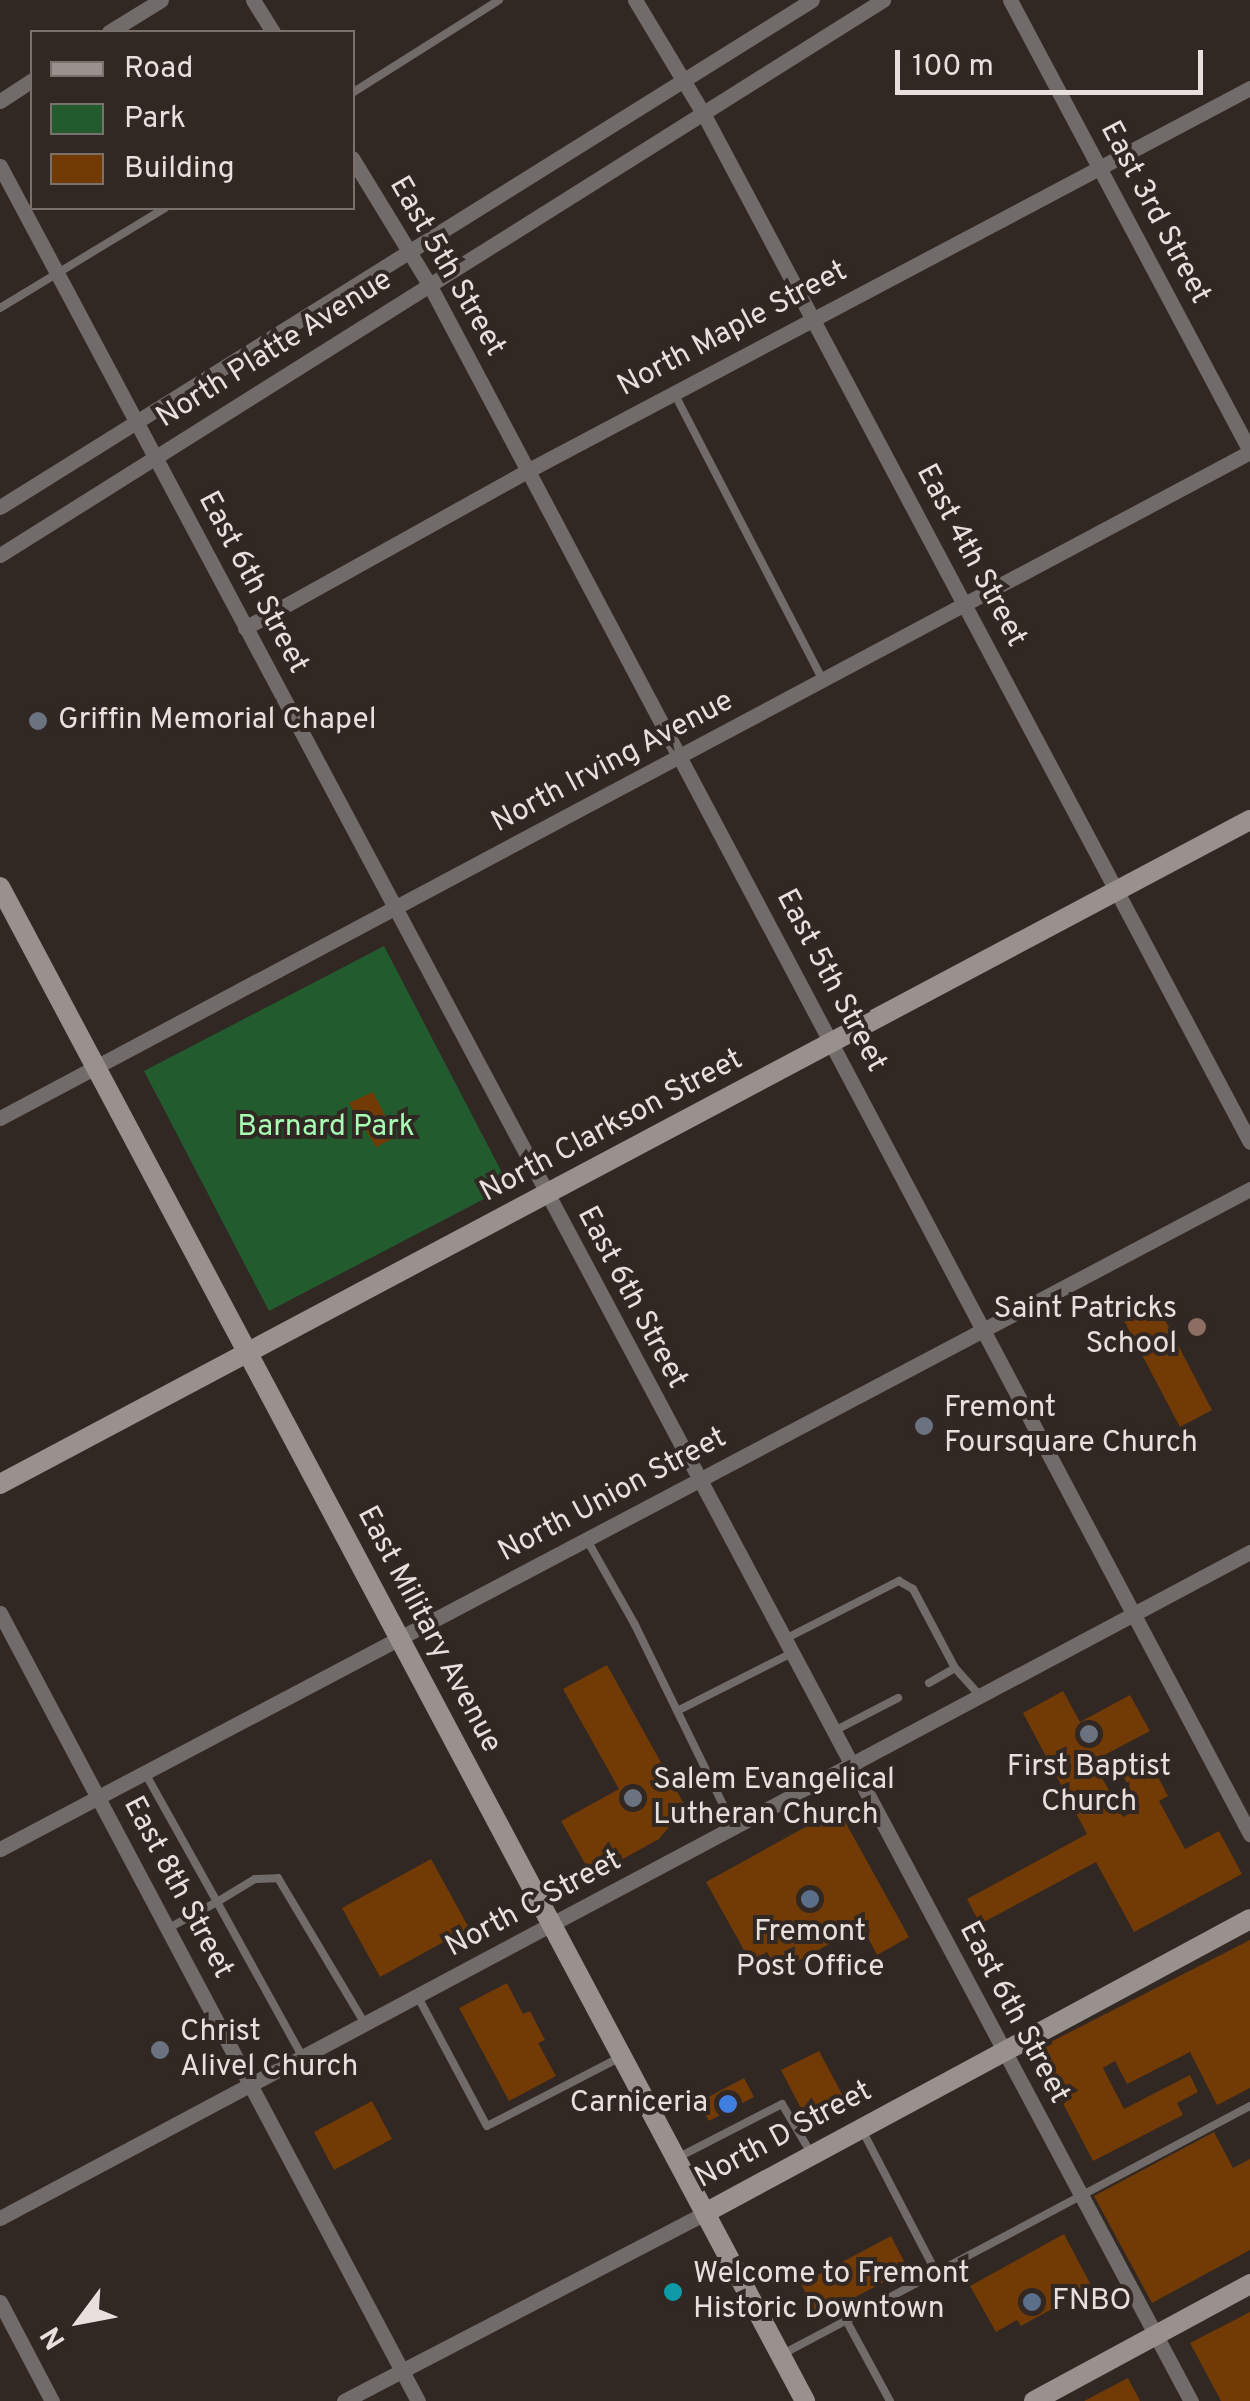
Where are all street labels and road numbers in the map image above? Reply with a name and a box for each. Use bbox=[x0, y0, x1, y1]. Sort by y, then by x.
street label: East 3rd Street bbox=[1091, 116, 1217, 310]
street label: East 5th Street bbox=[380, 171, 512, 363]
street label: North Maple Street bbox=[612, 254, 854, 406]
street label: North Platte Avenue bbox=[150, 263, 400, 437]
street label: East 4th Street bbox=[907, 459, 1033, 653]
street label: East 6th Street bbox=[189, 486, 315, 680]
street label: North Irving Avenue bbox=[486, 684, 740, 842]
street label: East 5th Street bbox=[767, 884, 893, 1078]
street label: North Clarkson Street bbox=[475, 1043, 749, 1211]
street label: East 6th Street bbox=[568, 1201, 694, 1395]
street label: North Union Street bbox=[493, 1421, 733, 1571]
street label: East Military Avenue bbox=[347, 1500, 509, 1760]
street label: East 8th Street bbox=[114, 1791, 240, 1985]
street label: North C Street bbox=[440, 1844, 628, 1966]
street label: East 6th Street bbox=[950, 1916, 1076, 2110]
street label: North D Street bbox=[690, 2074, 878, 2198]

